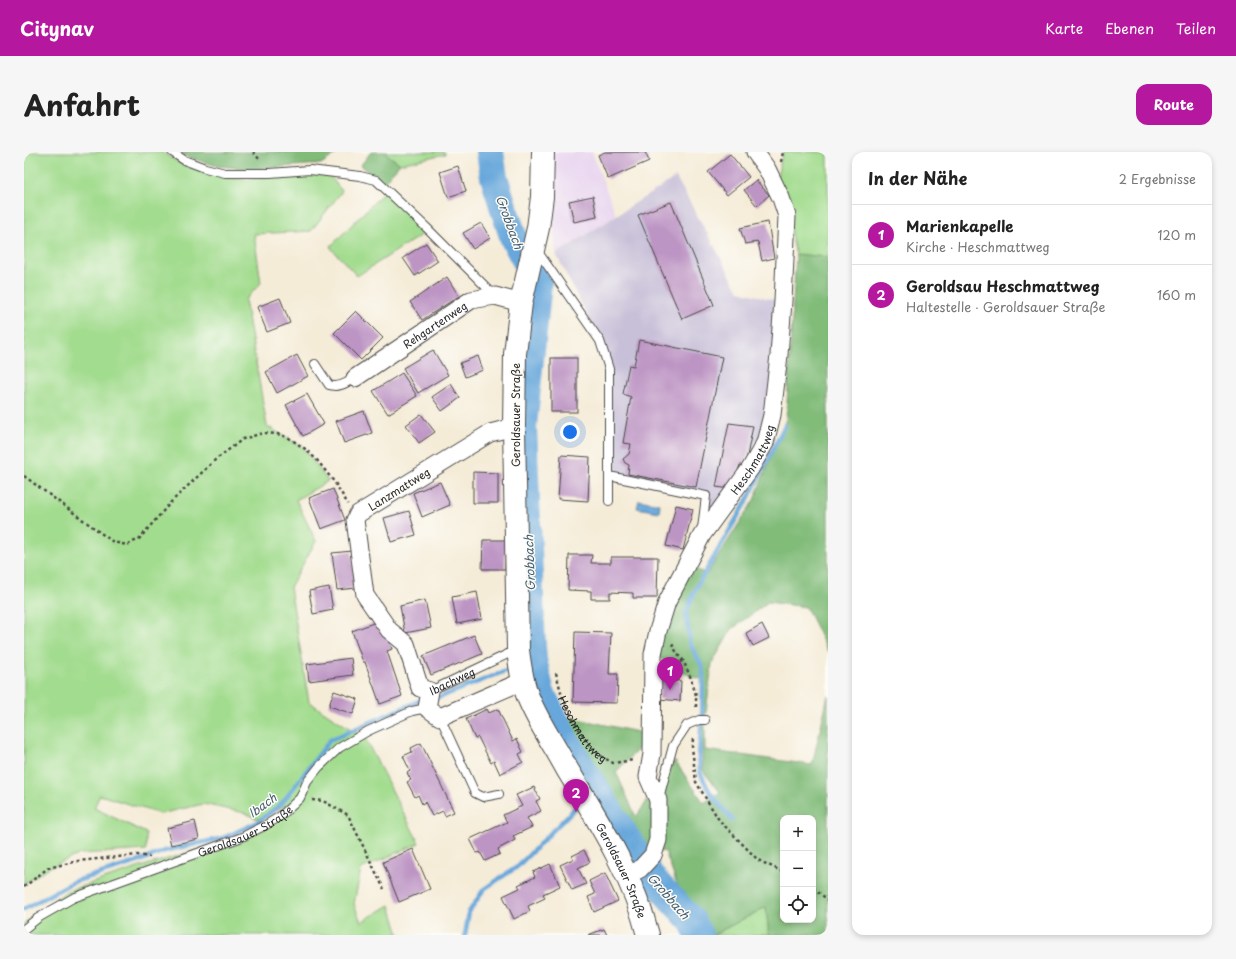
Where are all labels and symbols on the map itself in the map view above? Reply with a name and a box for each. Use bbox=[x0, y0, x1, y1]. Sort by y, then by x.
water label: Grobbach bbox=[492, 193, 528, 252]
street label: Rehgartenweg bbox=[399, 297, 470, 352]
street label: Geroldsauer Straße bbox=[507, 363, 524, 467]
your location bbox=[560, 422, 580, 442]
street label: Heschmattweg bbox=[726, 423, 778, 498]
street label: Lanzmattweg bbox=[365, 463, 433, 515]
water label: Grobbach bbox=[519, 534, 539, 591]
pin: 1 bbox=[657, 657, 683, 690]
street label: Ibachweg bbox=[426, 662, 478, 699]
street label: Heschmattweg bbox=[554, 692, 610, 766]
pin: 2 bbox=[563, 779, 589, 812]
water label: Ibach bbox=[244, 788, 281, 821]
street label: Geroldsauer Straße bbox=[195, 801, 296, 861]
street label: Geroldsauer Straße bbox=[592, 819, 651, 920]
water label: Grobbach bbox=[644, 869, 695, 924]

